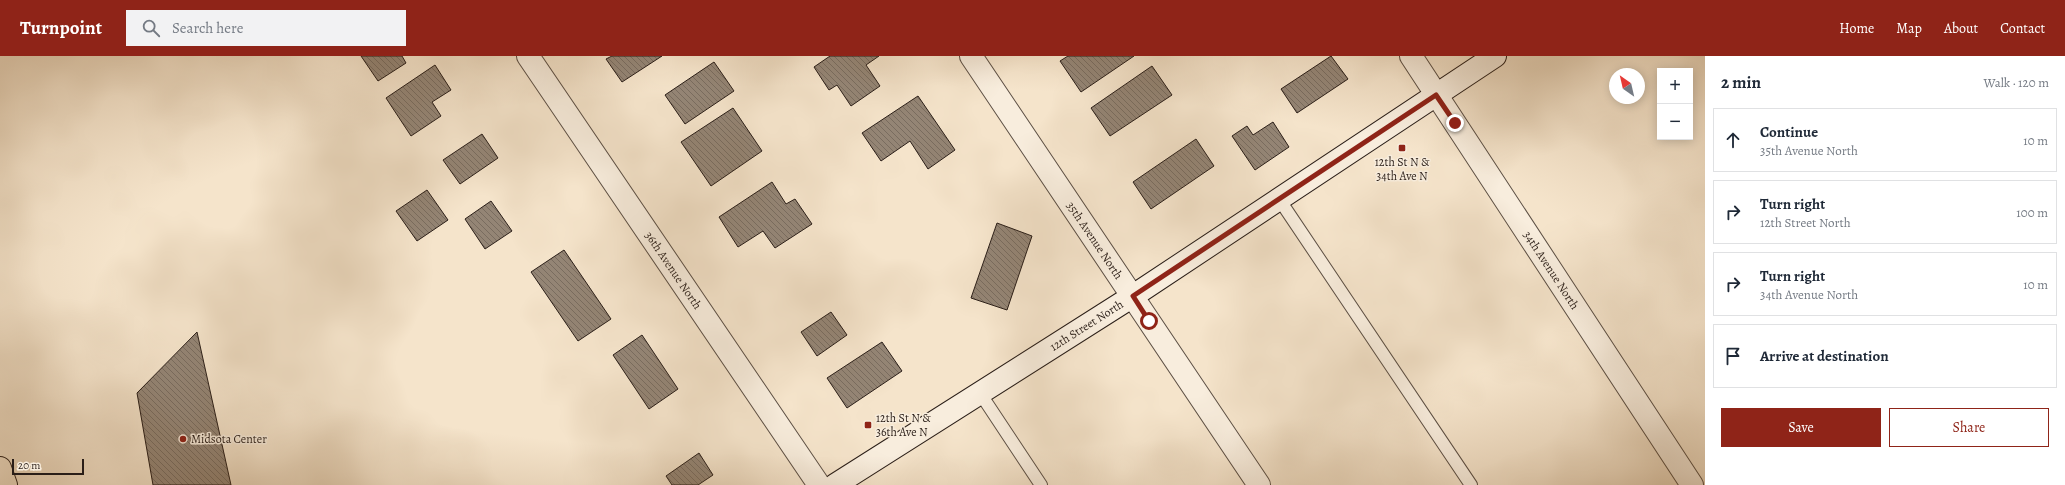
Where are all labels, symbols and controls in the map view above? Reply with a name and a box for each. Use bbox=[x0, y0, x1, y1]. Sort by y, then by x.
search box bbox=[126, 10, 406, 46]
text: Turnpoint bbox=[20, 15, 102, 41]
icon: search bbox=[140, 17, 162, 39]
text: Search here bbox=[172, 18, 243, 38]
text: Home bbox=[1839, 19, 1874, 38]
text: Map bbox=[1896, 19, 1922, 38]
text: About bbox=[1944, 19, 1978, 38]
text: Contact bbox=[2000, 19, 2045, 38]
north arrow bbox=[1609, 68, 1645, 104]
map controls bbox=[1657, 68, 1693, 140]
button: + bbox=[1657, 68, 1693, 104]
text: 2 min bbox=[1721, 71, 1761, 94]
text: Walk · 120 m bbox=[1984, 74, 2049, 91]
button: − bbox=[1657, 104, 1693, 140]
route end bbox=[1446, 114, 1464, 132]
text: Continue bbox=[1760, 122, 1818, 142]
icon: ahead bbox=[1722, 129, 1744, 151]
text: 10 m bbox=[2023, 132, 2048, 149]
text: 35th Avenue North bbox=[1760, 142, 1858, 159]
marker: 12th St N & 34th Ave N bbox=[1397, 143, 1407, 153]
place label: 12th St N & 34th Ave N bbox=[1375, 154, 1430, 184]
text: Turn right bbox=[1760, 194, 1825, 214]
street label: 35th Avenue North bbox=[1063, 198, 1127, 283]
icon: right bbox=[1722, 201, 1744, 223]
text: 100 m bbox=[2016, 204, 2048, 221]
text: 12th Street North bbox=[1760, 214, 1851, 231]
street label: 36th Avenue North bbox=[641, 228, 706, 313]
street label: 34th Avenue North bbox=[1520, 228, 1583, 313]
text: Turn right bbox=[1760, 266, 1825, 286]
icon: right bbox=[1722, 273, 1744, 295]
text: 10 m bbox=[2023, 276, 2048, 293]
text: 34th Avenue North bbox=[1760, 286, 1858, 303]
street label: 12th Street North bbox=[1047, 296, 1127, 355]
route start bbox=[1140, 312, 1158, 330]
icon: arrive bbox=[1722, 345, 1744, 367]
text: Arrive at destination bbox=[1760, 346, 1889, 366]
button: Save bbox=[1721, 408, 1881, 447]
button: Share bbox=[1889, 408, 2049, 447]
place label: 12th St N & 36th Ave N bbox=[876, 410, 931, 440]
marker: 12th St N & 36th Ave N bbox=[863, 420, 873, 430]
place label: Midsota Center bbox=[191, 431, 267, 447]
marker: Midsota Center bbox=[178, 434, 188, 444]
scale bar bbox=[12, 457, 84, 476]
text: 20 m bbox=[18, 458, 40, 473]

